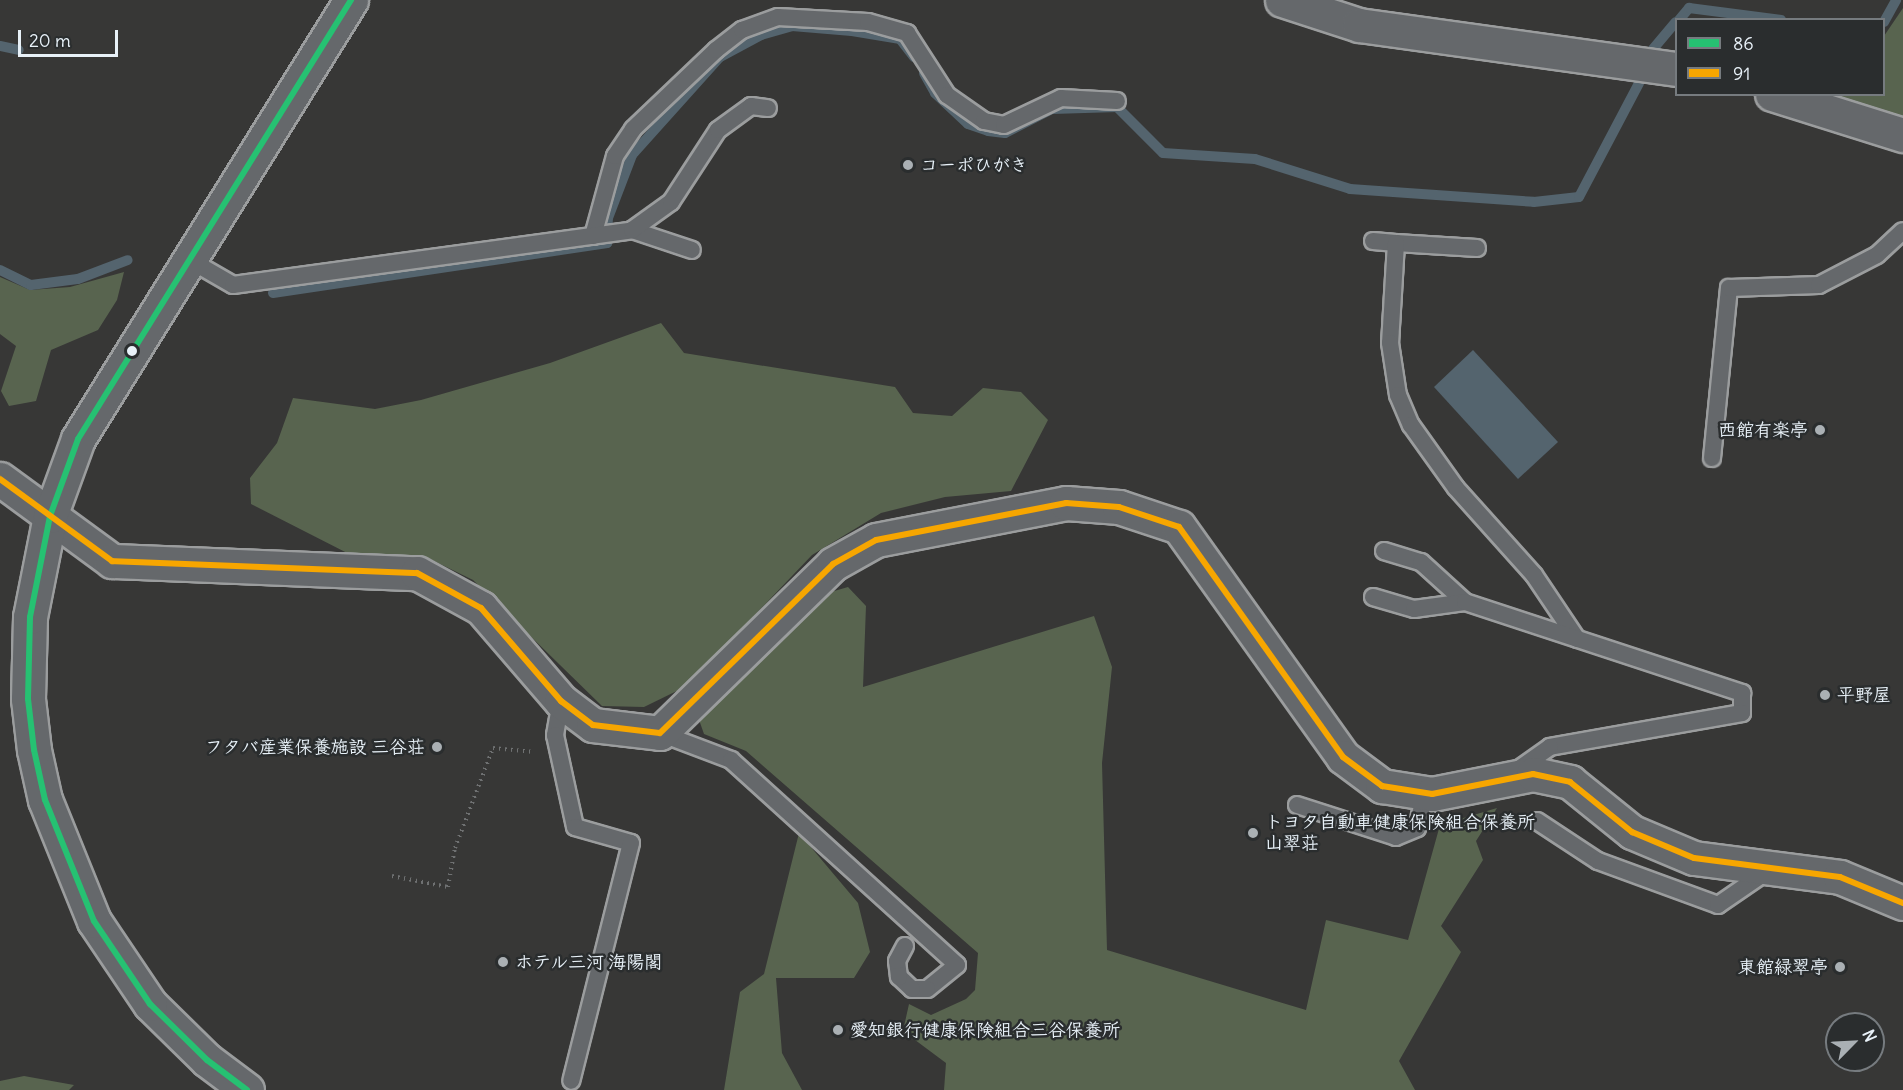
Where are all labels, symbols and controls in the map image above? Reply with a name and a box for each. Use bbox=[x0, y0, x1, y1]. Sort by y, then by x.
scale bar bbox=[21, 18, 122, 56]
legend bbox=[1675, 18, 1885, 96]
text: 20 m bbox=[29, 29, 71, 52]
text: 86 bbox=[1733, 32, 1754, 55]
text: 91 bbox=[1733, 62, 1751, 85]
place label: コーポひがき bbox=[920, 154, 1028, 176]
marker: コーポひがき bbox=[901, 158, 915, 172]
unlabelled marker bbox=[126, 345, 138, 357]
place label: 西館有楽亭 bbox=[1718, 419, 1808, 441]
marker: 西館有楽亭 bbox=[1813, 423, 1827, 437]
place label: 平野屋 bbox=[1837, 684, 1891, 706]
marker: 平野屋 bbox=[1818, 688, 1832, 702]
place label: フタバ産業保養施設 三谷荘 bbox=[205, 736, 425, 758]
marker: フタバ産業保養施設 三谷荘 bbox=[430, 740, 444, 754]
place label: トヨタ自動車健康保険組合保養所 山翠荘 bbox=[1265, 812, 1535, 854]
marker: トヨタ自動車健康保険組合保養所 山翠荘 bbox=[1246, 826, 1260, 840]
place label: ホテル三河 海陽閣 bbox=[515, 951, 663, 973]
marker: ホテル三河 海陽閣 bbox=[496, 955, 510, 969]
place label: 東館緑翠亭 bbox=[1738, 956, 1828, 978]
marker: 東館緑翠亭 bbox=[1833, 960, 1847, 974]
north arrow bbox=[1825, 1012, 1885, 1072]
place label: 愛知銀行健康保険組合三谷保養所 bbox=[850, 1019, 1120, 1041]
marker: 愛知銀行健康保険組合三谷保養所 bbox=[831, 1023, 845, 1037]
text: N bbox=[1858, 1026, 1881, 1045]

